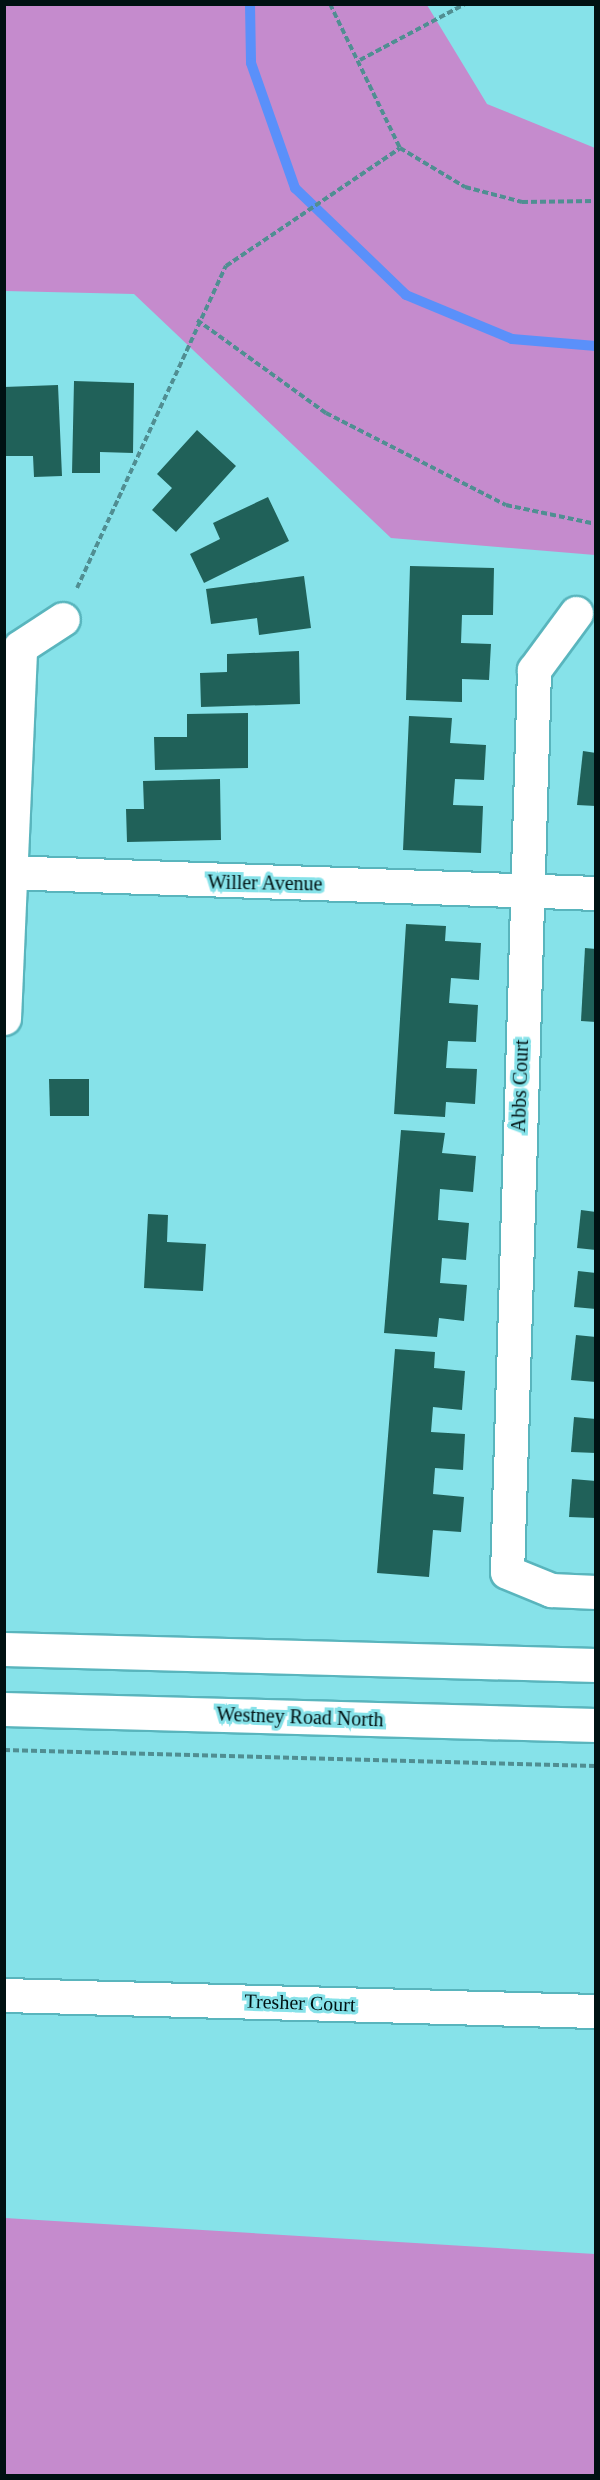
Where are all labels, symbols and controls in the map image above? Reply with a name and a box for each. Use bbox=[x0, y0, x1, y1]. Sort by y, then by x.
street label: Willer Avenue bbox=[207, 870, 323, 896]
street label: Abbs Court bbox=[506, 1039, 534, 1133]
street label: Westney Road North bbox=[216, 1702, 384, 1732]
street label: Tresher Court bbox=[244, 1989, 356, 2017]

